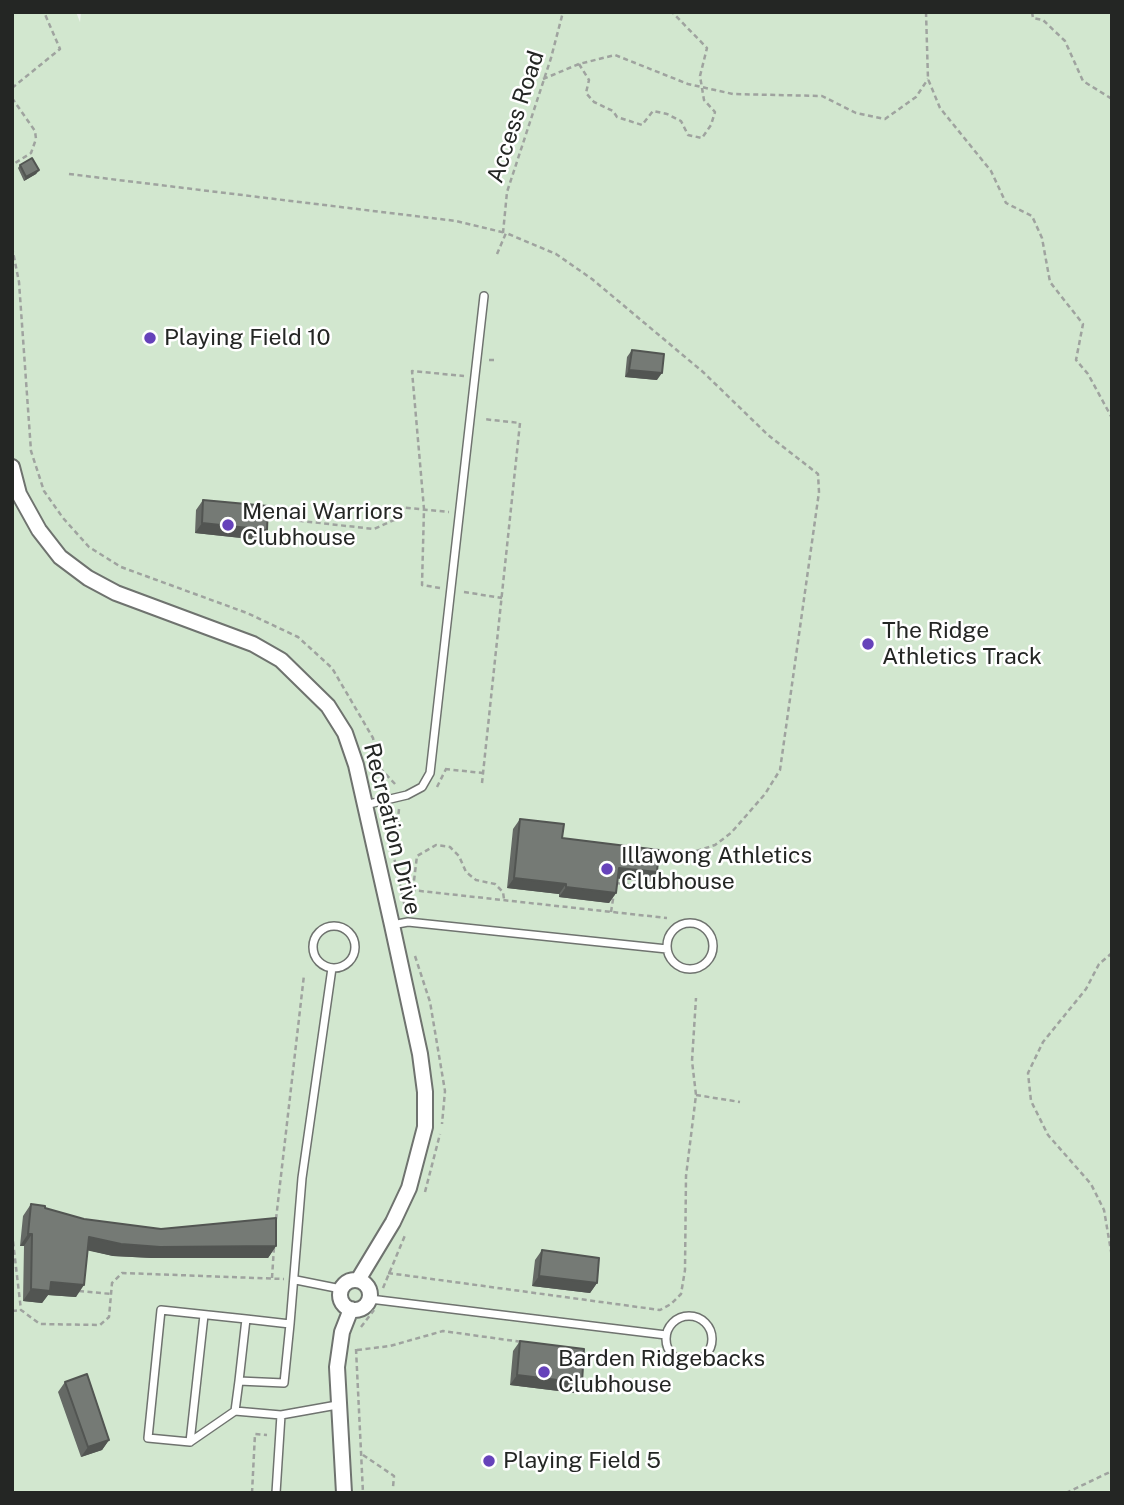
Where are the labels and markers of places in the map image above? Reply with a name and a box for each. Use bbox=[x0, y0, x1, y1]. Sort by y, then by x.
place label: Playing Field 10 bbox=[164, 324, 331, 352]
marker: Playing Field 10 bbox=[142, 330, 158, 346]
place label: Menai Warriors Clubhouse bbox=[242, 498, 403, 552]
marker: Menai Warriors Clubhouse bbox=[220, 517, 236, 533]
place label: The Ridge Athletics Track bbox=[882, 617, 1042, 671]
marker: The Ridge Athletics Track bbox=[860, 636, 876, 652]
place label: Illawong Athletics Clubhouse bbox=[621, 842, 812, 896]
marker: Illawong Athletics Clubhouse bbox=[599, 861, 615, 877]
place label: Barden Ridgebacks Clubhouse bbox=[558, 1345, 765, 1399]
marker: Barden Ridgebacks Clubhouse bbox=[536, 1364, 552, 1380]
place label: Playing Field 5 bbox=[503, 1447, 661, 1475]
marker: Playing Field 5 bbox=[481, 1453, 497, 1469]

